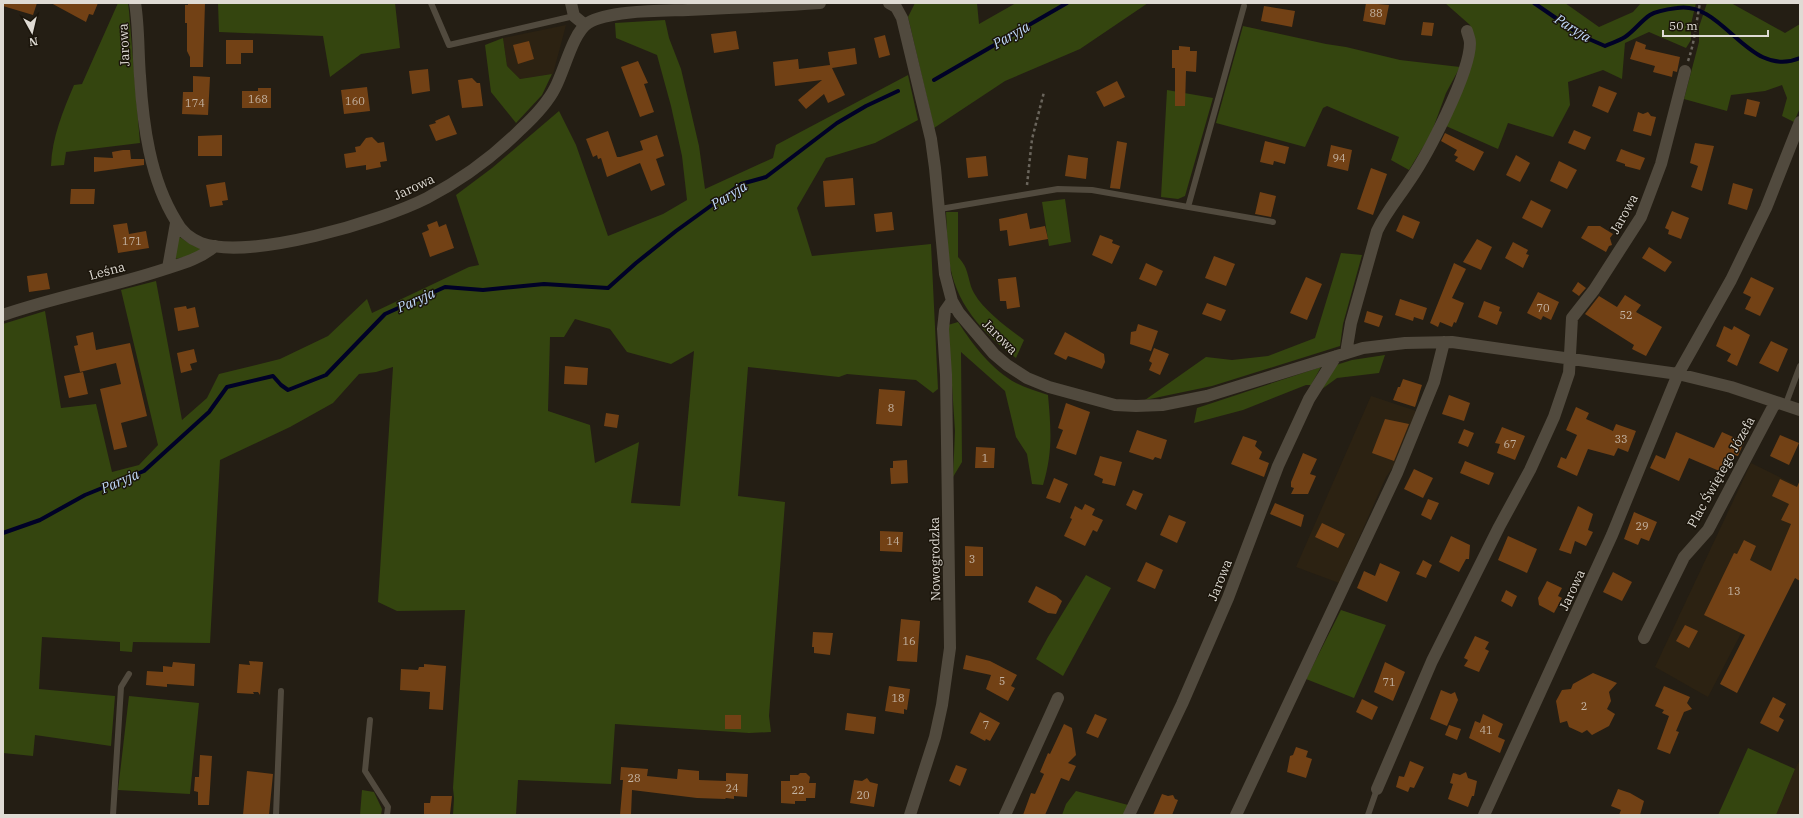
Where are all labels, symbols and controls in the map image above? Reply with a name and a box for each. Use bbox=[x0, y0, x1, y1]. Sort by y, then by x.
house number: 88 bbox=[1369, 6, 1383, 20]
water label: Paryja bbox=[1550, 9, 1595, 46]
north arrow bbox=[12, 12, 52, 52]
scale bar bbox=[1663, 12, 1768, 38]
water label: Paryja bbox=[988, 17, 1033, 53]
text: 50 m bbox=[1669, 18, 1698, 33]
street label: Jarowa bbox=[114, 23, 134, 67]
text: N bbox=[28, 34, 39, 49]
house number: 168 bbox=[248, 92, 268, 106]
house number: 160 bbox=[345, 94, 365, 108]
house number: 174 bbox=[185, 96, 205, 110]
house number: 94 bbox=[1332, 151, 1346, 165]
street label: Jarowa bbox=[391, 170, 437, 204]
water label: Paryja bbox=[706, 177, 751, 214]
street label: Jarowa bbox=[1606, 191, 1642, 237]
house number: 171 bbox=[122, 234, 142, 248]
street label: Leśna bbox=[87, 258, 127, 284]
water label: Paryja bbox=[393, 284, 438, 317]
house number: 70 bbox=[1536, 301, 1550, 315]
house number: 52 bbox=[1619, 308, 1633, 322]
street label: Jarowa bbox=[979, 316, 1021, 358]
house number: 8 bbox=[888, 401, 894, 415]
street label: Plac Świętego Józefa bbox=[1683, 413, 1759, 531]
house number: 33 bbox=[1614, 432, 1628, 446]
house number: 67 bbox=[1503, 437, 1517, 451]
house number: 1 bbox=[982, 451, 988, 465]
water label: Paryja bbox=[97, 465, 142, 497]
street label: Nowogrodzka bbox=[926, 517, 944, 601]
house number: 29 bbox=[1635, 519, 1649, 533]
house number: 14 bbox=[886, 534, 900, 548]
house number: 3 bbox=[969, 552, 975, 566]
street label: Jarowa bbox=[1204, 557, 1236, 603]
street label: Jarowa bbox=[1555, 567, 1589, 613]
house number: 13 bbox=[1727, 584, 1741, 598]
house number: 16 bbox=[902, 634, 916, 648]
house number: 5 bbox=[999, 674, 1005, 688]
house number: 71 bbox=[1382, 675, 1396, 689]
house number: 18 bbox=[891, 691, 905, 705]
house number: 2 bbox=[1581, 699, 1587, 713]
house number: 7 bbox=[983, 718, 989, 732]
house number: 41 bbox=[1479, 723, 1493, 737]
house number: 28 bbox=[627, 771, 641, 785]
house number: 24 bbox=[725, 781, 739, 795]
house number: 22 bbox=[791, 783, 805, 797]
house number: 20 bbox=[856, 788, 870, 802]

